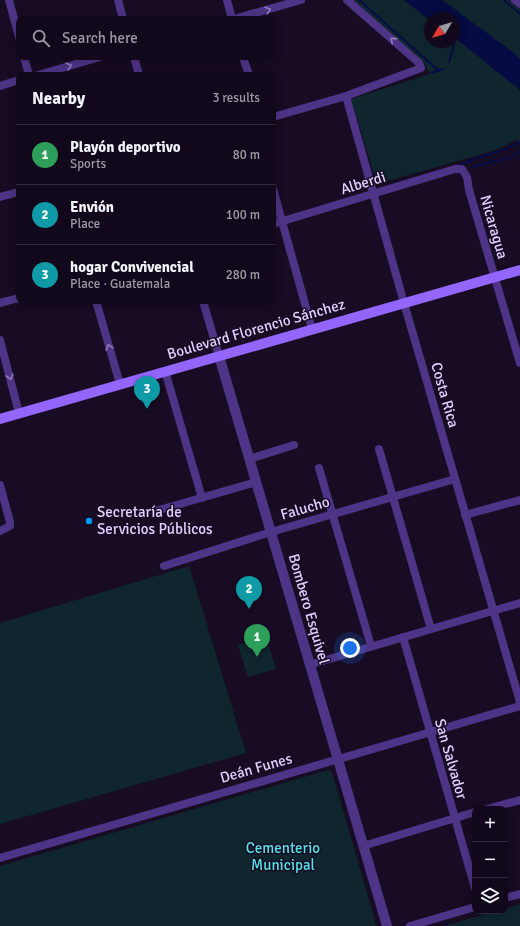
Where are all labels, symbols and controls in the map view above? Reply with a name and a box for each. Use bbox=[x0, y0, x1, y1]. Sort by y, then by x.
one-way arrow bbox=[264, 6, 271, 14]
north arrow bbox=[424, 12, 460, 48]
search box bbox=[16, 16, 276, 60]
icon: search bbox=[30, 27, 52, 49]
text: Search here bbox=[62, 29, 138, 47]
one-way arrow bbox=[390, 37, 397, 44]
one-way arrow bbox=[65, 62, 72, 71]
text: Nearby bbox=[32, 88, 85, 109]
text: 3 results bbox=[212, 90, 260, 106]
text: Playón deportivo bbox=[70, 138, 181, 156]
text: 1 bbox=[41, 147, 49, 163]
text: 80 m bbox=[233, 147, 260, 163]
text: Sports bbox=[70, 156, 106, 172]
street label: Alberdi bbox=[338, 168, 388, 198]
street label: Nicaragua bbox=[476, 193, 512, 261]
text: Envión bbox=[70, 198, 114, 216]
text: 2 bbox=[41, 207, 49, 223]
text: 100 m bbox=[226, 207, 260, 223]
text: Place bbox=[70, 216, 100, 232]
text: hogar Convivencial bbox=[70, 258, 194, 276]
text: 3 bbox=[41, 267, 49, 283]
text: 280 m bbox=[226, 267, 260, 283]
text: Place · Guatemala bbox=[70, 276, 170, 292]
street label: Boulevard Florencio Sánchez bbox=[165, 295, 347, 363]
one-way arrow bbox=[105, 343, 114, 350]
street label: Costa Rica bbox=[427, 360, 463, 430]
one-way arrow bbox=[5, 373, 14, 380]
pin: 3 bbox=[134, 376, 160, 409]
street label: Falucho bbox=[278, 492, 332, 524]
place label: Secretaría de Servicios Públicos bbox=[97, 503, 213, 538]
marker: Secretaría de Servicios Públicos bbox=[84, 516, 94, 526]
street label: Bombero Esquivel bbox=[285, 552, 333, 666]
pin: 2 bbox=[236, 576, 262, 609]
pin: 1 bbox=[244, 624, 270, 657]
your location bbox=[340, 638, 360, 658]
street label: San Salvador bbox=[431, 717, 471, 802]
street label: Deán Funes bbox=[218, 749, 295, 787]
map controls bbox=[472, 806, 508, 914]
button: + bbox=[472, 806, 508, 842]
park label: Cementerio Municipal bbox=[246, 839, 320, 874]
button: − bbox=[472, 842, 508, 878]
button: layers bbox=[472, 878, 508, 914]

